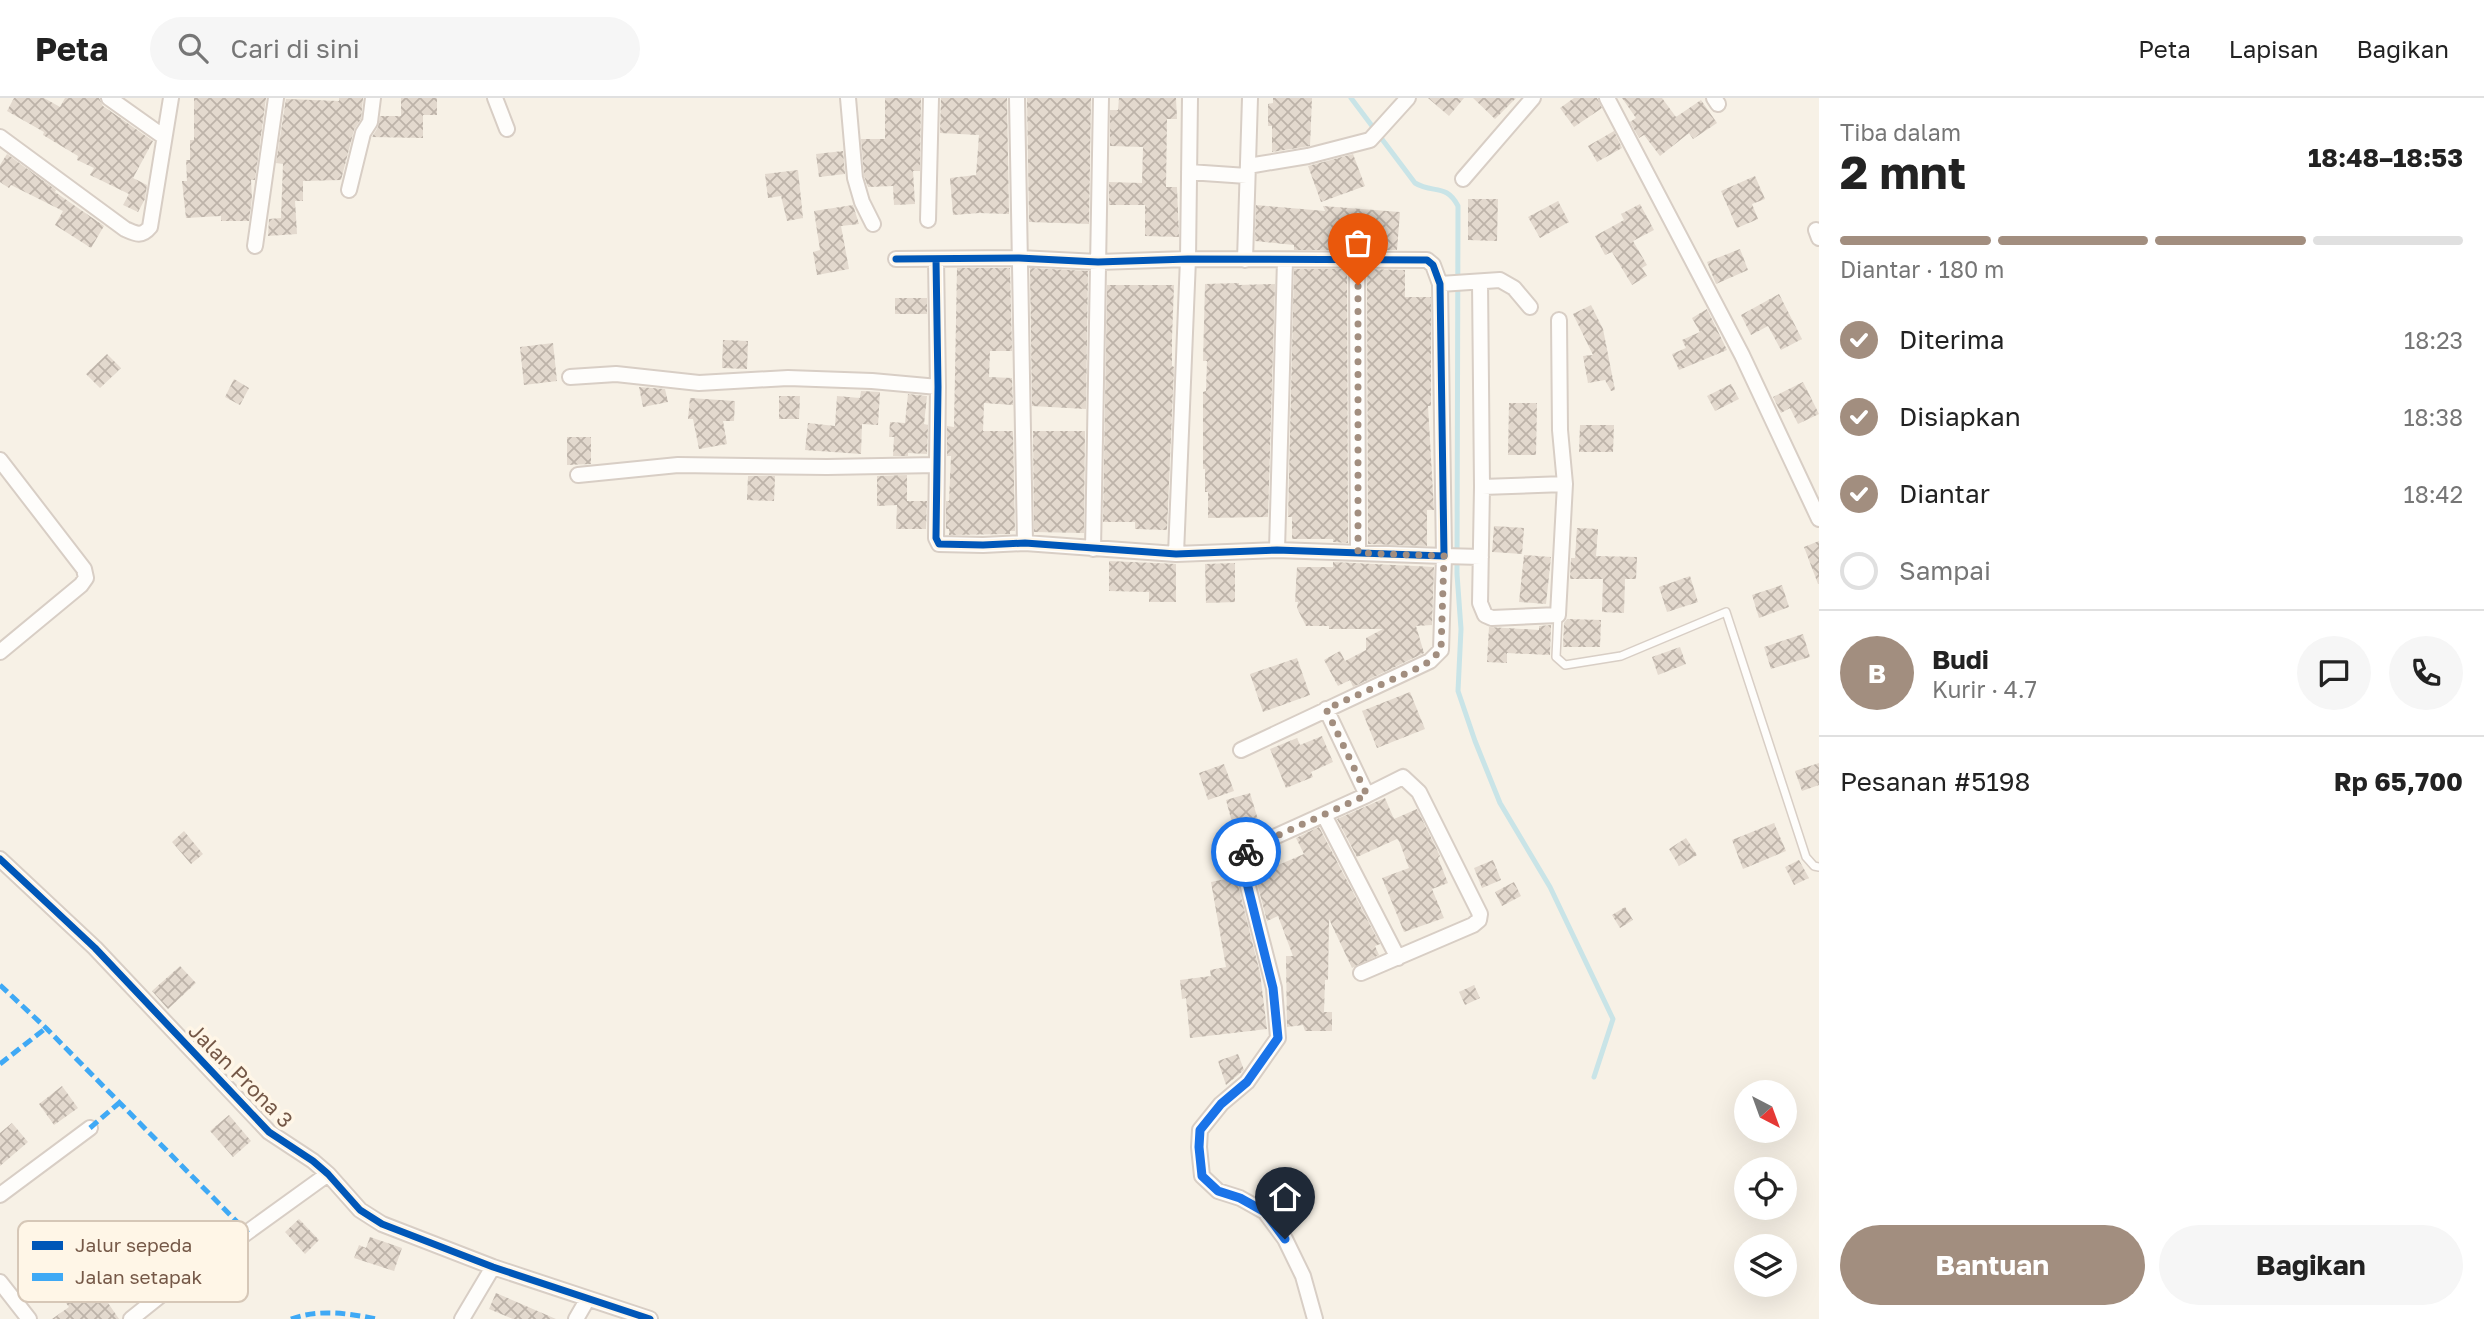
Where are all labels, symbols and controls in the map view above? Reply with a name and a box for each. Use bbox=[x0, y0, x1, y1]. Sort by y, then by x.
search box bbox=[150, 17, 640, 80]
text: Peta bbox=[35, 29, 108, 68]
icon: search bbox=[174, 29, 212, 67]
text: Cari di sini bbox=[230, 33, 360, 64]
text: Peta bbox=[2138, 34, 2191, 63]
text: Lapisan bbox=[2229, 34, 2319, 63]
text: Bagikan bbox=[2357, 34, 2449, 63]
text: Tiba dalam bbox=[1840, 118, 1961, 146]
text: 18:48–18:53 bbox=[2308, 142, 2463, 173]
text: 2 mnt bbox=[1840, 144, 1966, 199]
pin bbox=[1328, 213, 1388, 285]
icon: bag bbox=[1339, 224, 1377, 262]
text: Diantar · 180 m bbox=[1840, 255, 2004, 283]
icon: check bbox=[1840, 321, 1878, 359]
text: Diterima bbox=[1899, 324, 2004, 355]
text: 18:23 bbox=[2404, 326, 2463, 354]
icon: check bbox=[1840, 398, 1878, 436]
text: Disiapkan bbox=[1899, 401, 2021, 432]
text: 18:38 bbox=[2403, 403, 2463, 431]
icon: check bbox=[1840, 475, 1878, 513]
text: Diantar bbox=[1899, 478, 1990, 509]
text: 18:42 bbox=[2404, 480, 2463, 508]
text: Sampai bbox=[1899, 555, 1991, 586]
button: chat bbox=[2297, 636, 2371, 710]
button: phone bbox=[2389, 636, 2463, 710]
text: Budi bbox=[1932, 644, 1989, 675]
text: B bbox=[1868, 658, 1886, 689]
text: Kurir · 4.7 bbox=[1932, 675, 2037, 703]
text: Pesanan #5198 bbox=[1840, 766, 2030, 797]
text: Rp 65,700 bbox=[2334, 766, 2463, 797]
courier bbox=[1211, 817, 1281, 887]
icon: bike bbox=[1227, 833, 1265, 871]
street label: Jalan Prona 3 bbox=[183, 1017, 299, 1133]
north arrow bbox=[1734, 1080, 1797, 1143]
map controls bbox=[1734, 1080, 1797, 1297]
button: locate bbox=[1734, 1157, 1797, 1220]
pin bbox=[1255, 1167, 1315, 1239]
icon: home bbox=[1266, 1178, 1304, 1216]
legend bbox=[18, 1221, 248, 1302]
button: Bantuan bbox=[1840, 1225, 2145, 1305]
button: Bagikan bbox=[2159, 1225, 2463, 1305]
text: Jalur sepeda bbox=[75, 1233, 192, 1256]
button: layers bbox=[1734, 1234, 1797, 1297]
text: Jalan setapak bbox=[75, 1265, 202, 1288]

